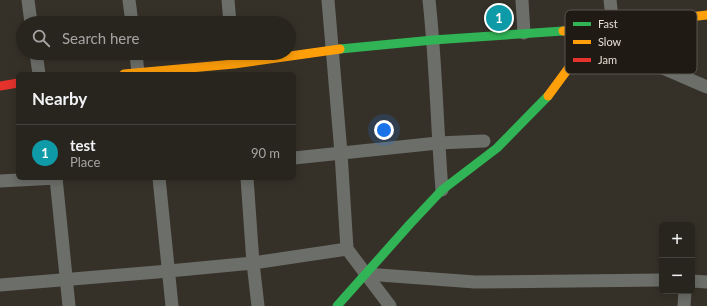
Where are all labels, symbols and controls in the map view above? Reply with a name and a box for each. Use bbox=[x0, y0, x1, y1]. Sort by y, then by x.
pin: 1 bbox=[486, 3, 512, 33]
legend bbox=[565, 10, 697, 74]
search box bbox=[16, 16, 296, 60]
text: Fast bbox=[598, 17, 618, 30]
icon: search bbox=[30, 27, 52, 49]
text: Search here bbox=[62, 29, 139, 47]
text: Slow bbox=[598, 35, 622, 48]
text: Jam bbox=[598, 53, 617, 66]
text: Nearby bbox=[32, 88, 87, 109]
your location bbox=[374, 120, 394, 140]
text: test bbox=[70, 136, 96, 154]
text: 1 bbox=[41, 145, 49, 161]
text: 90 m bbox=[251, 145, 280, 161]
text: Place bbox=[70, 154, 100, 170]
map controls bbox=[659, 222, 695, 294]
button: + bbox=[659, 222, 695, 258]
button: − bbox=[659, 258, 695, 294]

